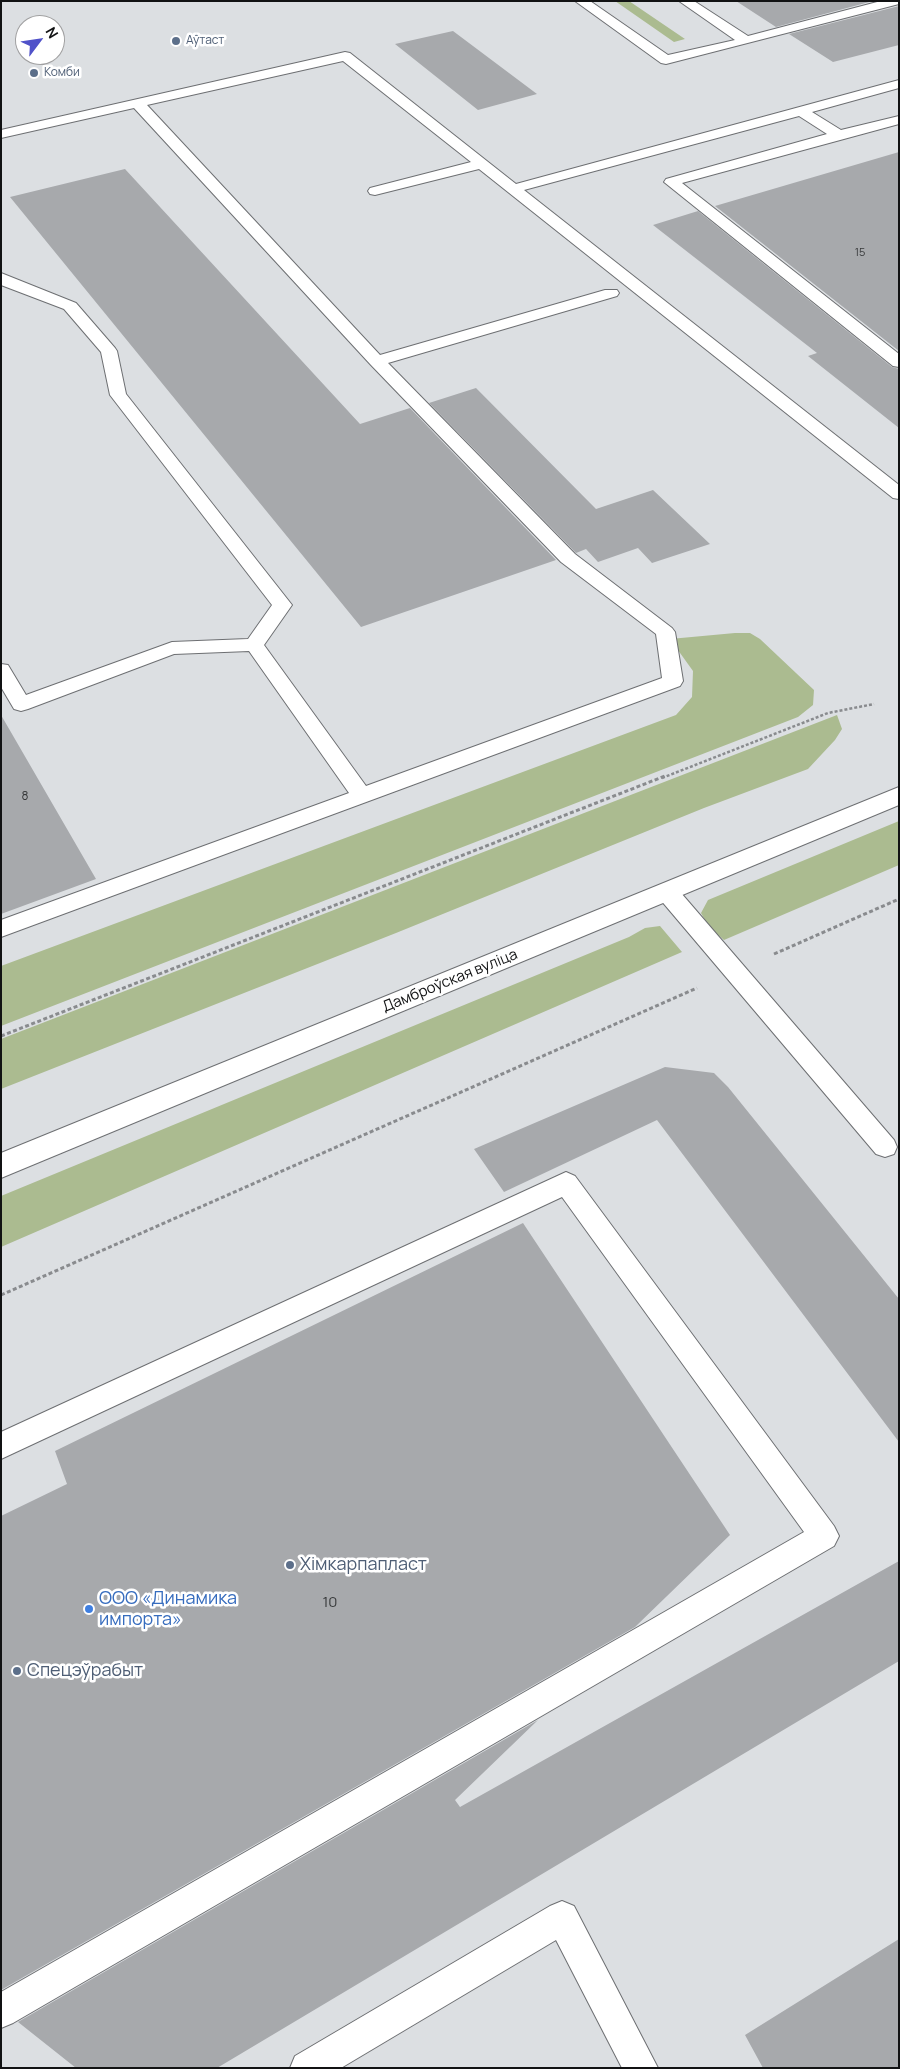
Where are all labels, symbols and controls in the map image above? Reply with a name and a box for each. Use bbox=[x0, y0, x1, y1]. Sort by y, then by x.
north arrow bbox=[15, 15, 65, 65]
text: N bbox=[42, 23, 63, 42]
place label: Аўтаст bbox=[186, 34, 224, 48]
marker: Аўтаст bbox=[170, 35, 182, 47]
place label: Комби bbox=[44, 66, 80, 80]
marker: Комби bbox=[28, 67, 40, 79]
house number: 15 bbox=[855, 246, 865, 260]
house number: 8 bbox=[22, 790, 28, 804]
street label: Дамброўская вуліца bbox=[380, 946, 520, 1016]
place label: Хімкарпапласт bbox=[300, 1554, 427, 1576]
marker: Хімкарпапласт bbox=[284, 1559, 296, 1571]
place label: ООО «Динамика импорта» bbox=[99, 1588, 237, 1630]
house number: 10 bbox=[323, 1594, 337, 1612]
marker: ООО «Динамика импорта» bbox=[83, 1603, 95, 1615]
place label: Спецэўрабыт bbox=[27, 1660, 143, 1682]
marker: Спецэўрабыт bbox=[11, 1665, 23, 1677]

